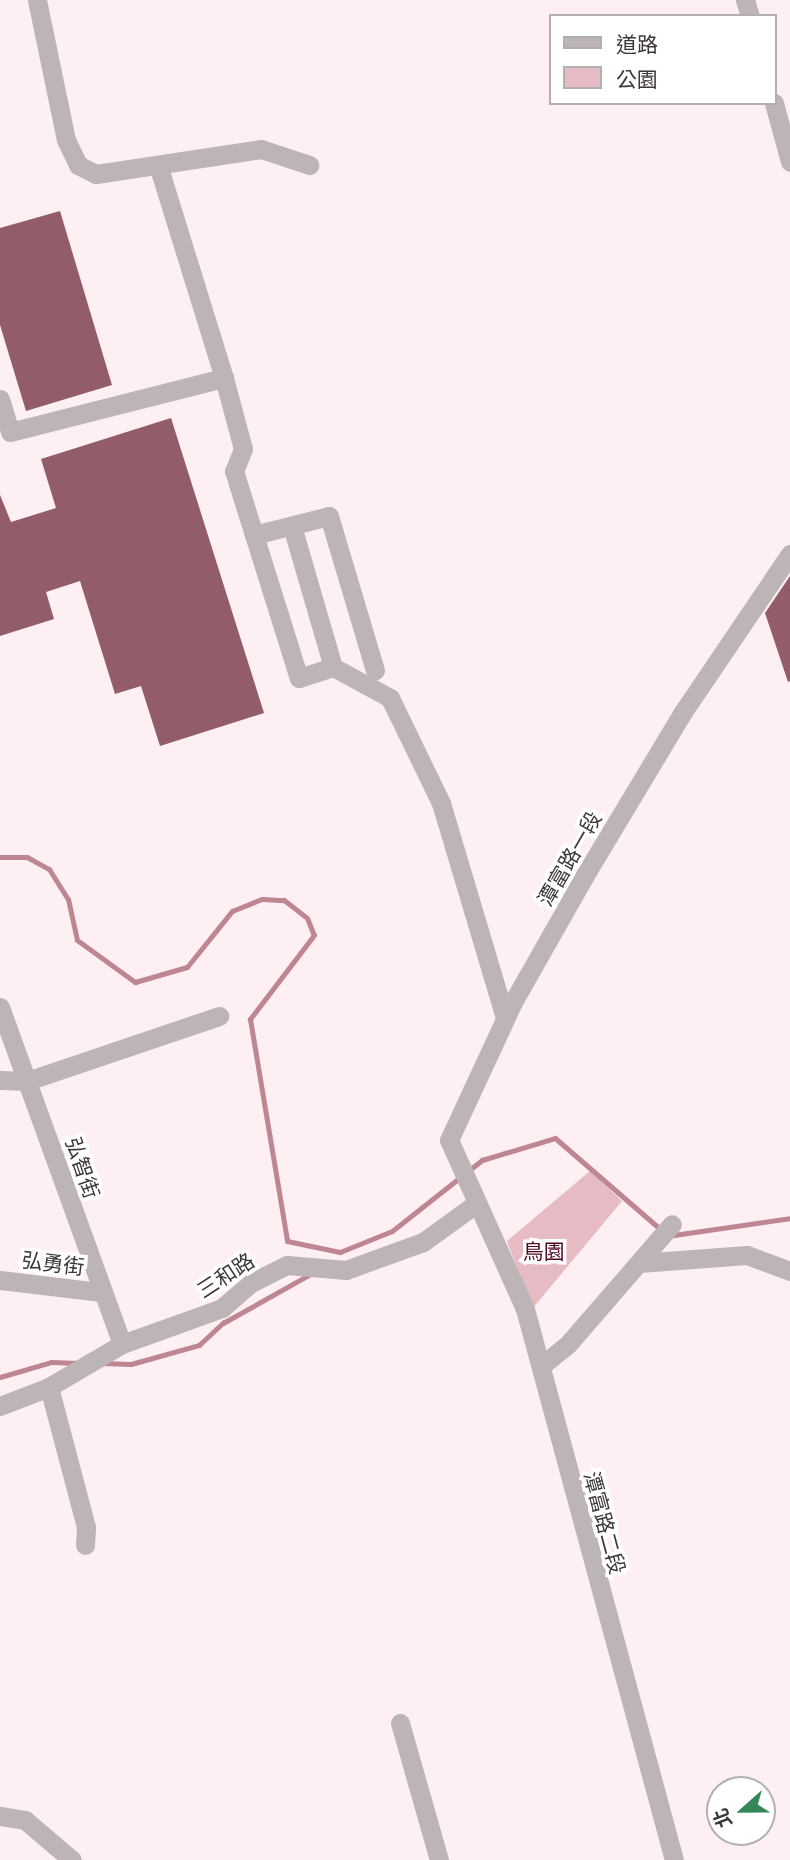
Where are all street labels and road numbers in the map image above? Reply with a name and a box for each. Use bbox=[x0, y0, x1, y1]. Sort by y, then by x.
street label: 潭富路一段 bbox=[533, 807, 607, 911]
street label: 弘智街 bbox=[60, 1134, 104, 1202]
street label: 弘勇街 bbox=[20, 1248, 86, 1280]
street label: 三和路 bbox=[193, 1248, 259, 1304]
street label: 潭富路二段 bbox=[578, 1469, 630, 1577]

